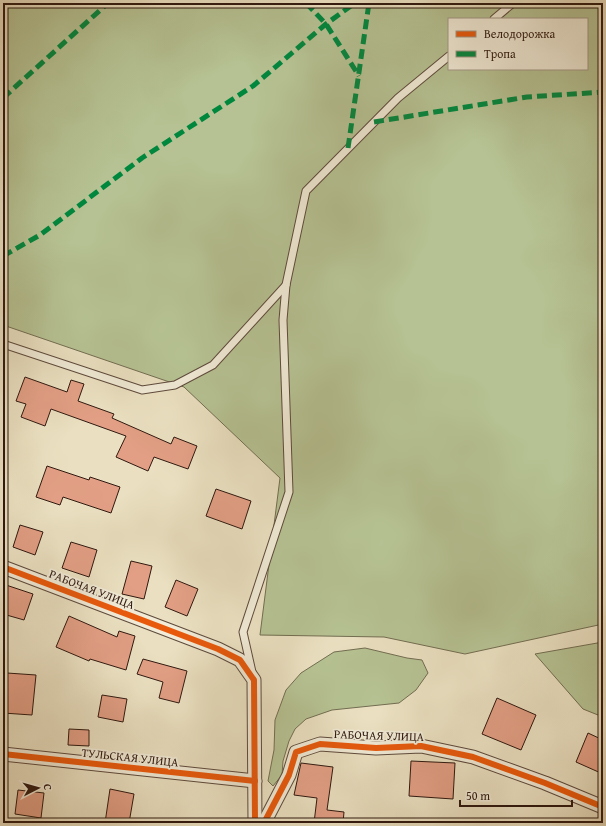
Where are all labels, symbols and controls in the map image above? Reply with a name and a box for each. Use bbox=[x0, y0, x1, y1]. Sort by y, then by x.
legend bbox=[448, 18, 588, 70]
text: Велодорожка bbox=[484, 25, 555, 42]
text: Тропа bbox=[484, 45, 516, 62]
street label: РАБОЧАЯ УЛИЦА bbox=[47, 565, 138, 613]
street label: РАБОЧАЯ УЛИЦА bbox=[334, 725, 425, 745]
street label: ТУЛЬСКАЯ УЛИЦА bbox=[81, 743, 180, 771]
north arrow bbox=[18, 768, 58, 808]
scale bar bbox=[460, 782, 572, 808]
text: С bbox=[40, 783, 56, 791]
text: 50 m bbox=[466, 787, 490, 804]

